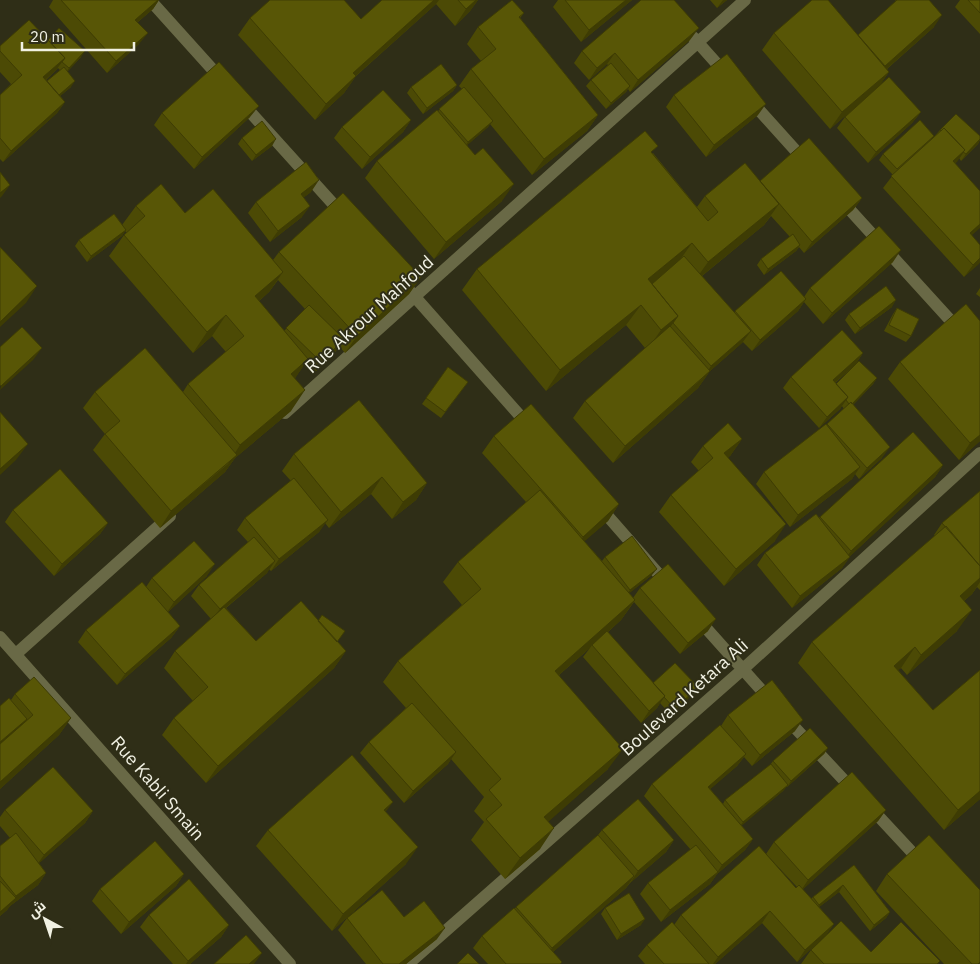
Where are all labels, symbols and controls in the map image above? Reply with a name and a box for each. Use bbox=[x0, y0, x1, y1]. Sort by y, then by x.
scale bar bbox=[22, 20, 135, 52]
text: 20 m bbox=[30, 27, 65, 46]
street label: Rue Akrour Mahfoud bbox=[300, 250, 438, 378]
street label: Boulevard Ketara Ali bbox=[615, 633, 753, 761]
street label: Rue Kabli Smain bbox=[106, 731, 210, 845]
north arrow bbox=[20, 894, 70, 944]
text: ش bbox=[24, 896, 49, 922]

